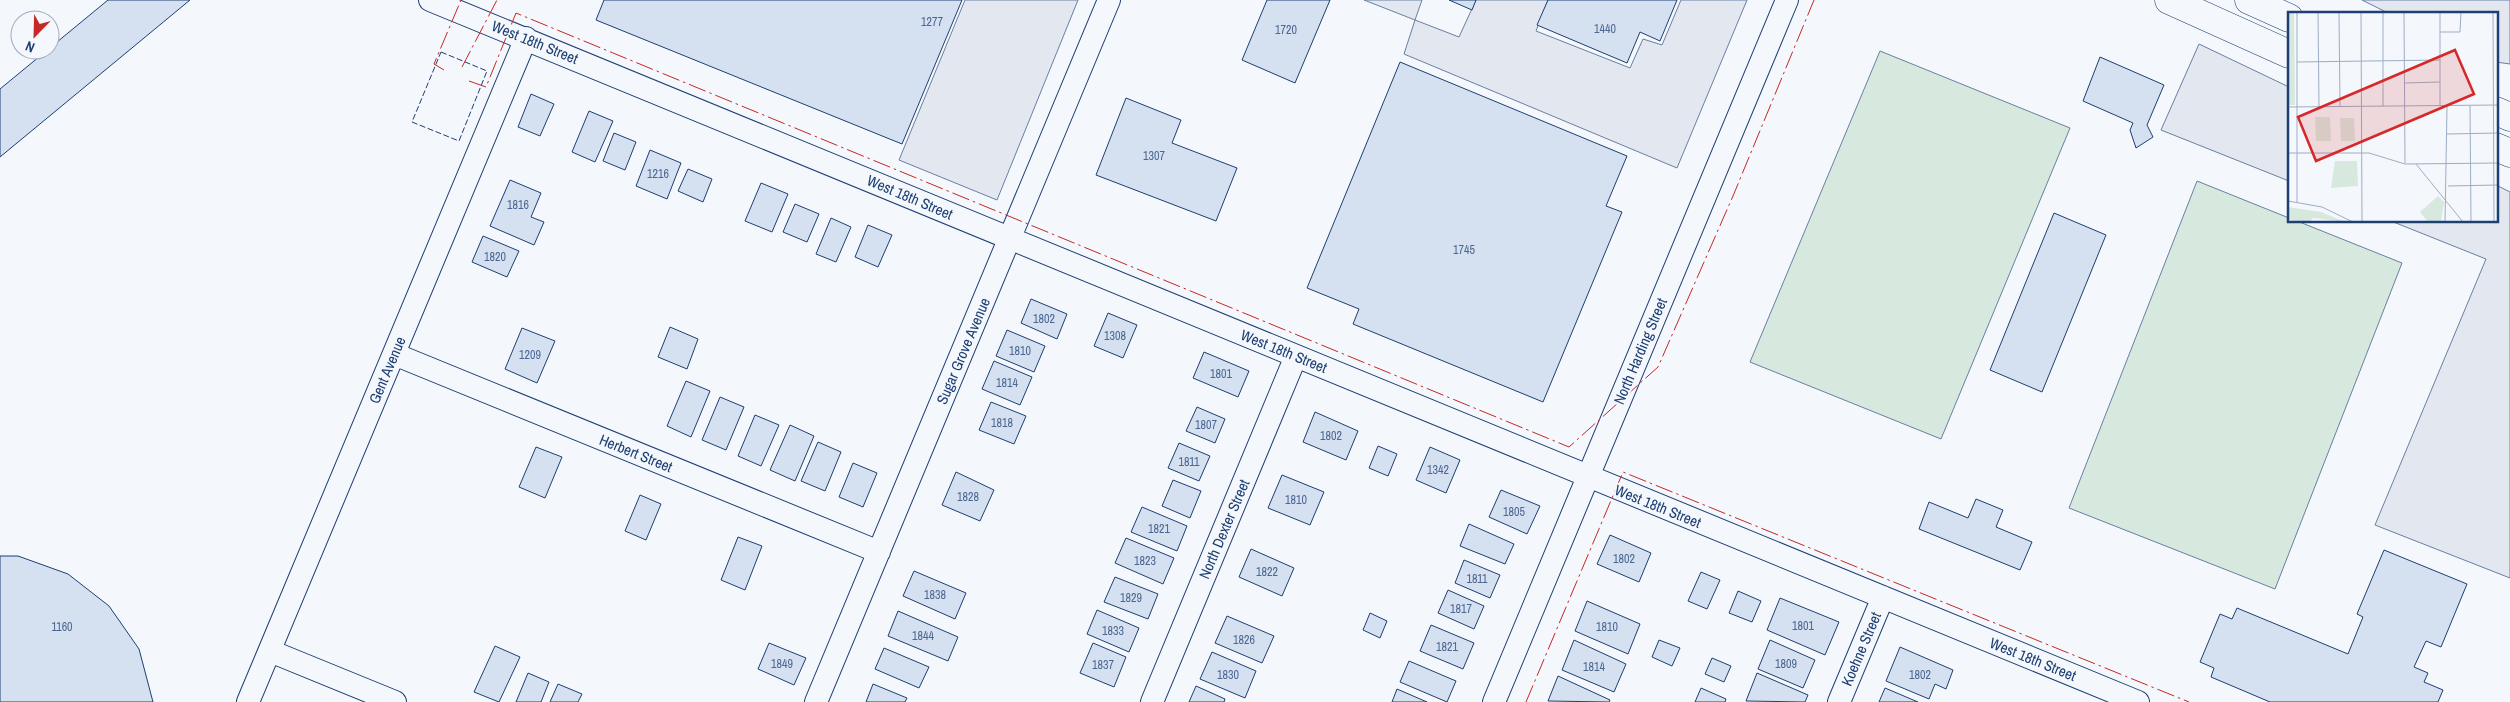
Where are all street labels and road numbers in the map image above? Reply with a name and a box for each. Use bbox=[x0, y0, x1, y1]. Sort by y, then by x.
street label: West 18th Street bbox=[489, 15, 582, 69]
street label: West 18th Street bbox=[864, 169, 957, 225]
street label: Sugar Grove Avenue bbox=[931, 294, 995, 408]
street label: North Harding Street bbox=[1608, 294, 1672, 407]
street label: West 18th Street bbox=[1238, 324, 1331, 378]
street label: Gent Avenue bbox=[363, 333, 411, 407]
street label: Herbert Street bbox=[596, 429, 676, 477]
street label: North Dexter Street bbox=[1194, 476, 1255, 582]
street label: West 18th Street bbox=[1612, 479, 1705, 533]
street label: Koehne Street bbox=[1836, 608, 1886, 689]
street label: West 18th Street bbox=[1987, 632, 2080, 686]

